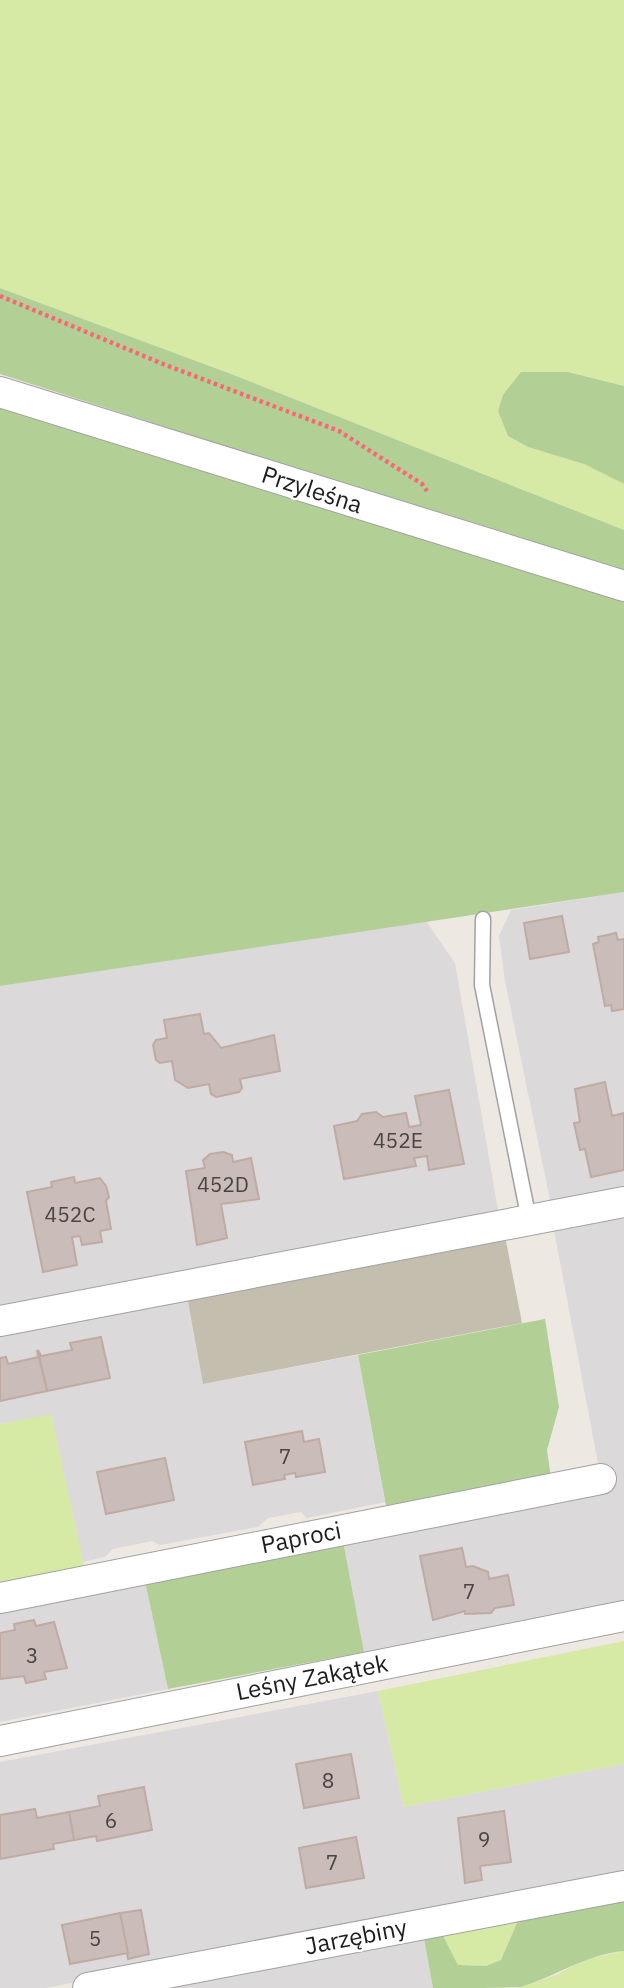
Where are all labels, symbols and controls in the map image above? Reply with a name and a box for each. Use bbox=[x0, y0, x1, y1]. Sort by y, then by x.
street label: Przyleśna bbox=[258, 458, 367, 520]
house number: 452E bbox=[373, 1126, 423, 1154]
house number: 452D bbox=[197, 1170, 249, 1198]
house number: 452C bbox=[45, 1200, 95, 1228]
house number: 7 bbox=[279, 1442, 291, 1470]
street label: Paproci bbox=[258, 1514, 344, 1560]
house number: 7 bbox=[463, 1577, 475, 1605]
house number: 3 bbox=[26, 1641, 38, 1669]
street label: Leśny Zakątek bbox=[233, 1647, 391, 1707]
house number: 8 bbox=[322, 1766, 334, 1794]
house number: 6 bbox=[105, 1806, 117, 1834]
house number: 9 bbox=[478, 1825, 490, 1853]
house number: 7 bbox=[326, 1848, 338, 1876]
street label: Jarzębiny bbox=[302, 1910, 410, 1962]
house number: 5 bbox=[89, 1924, 101, 1952]

